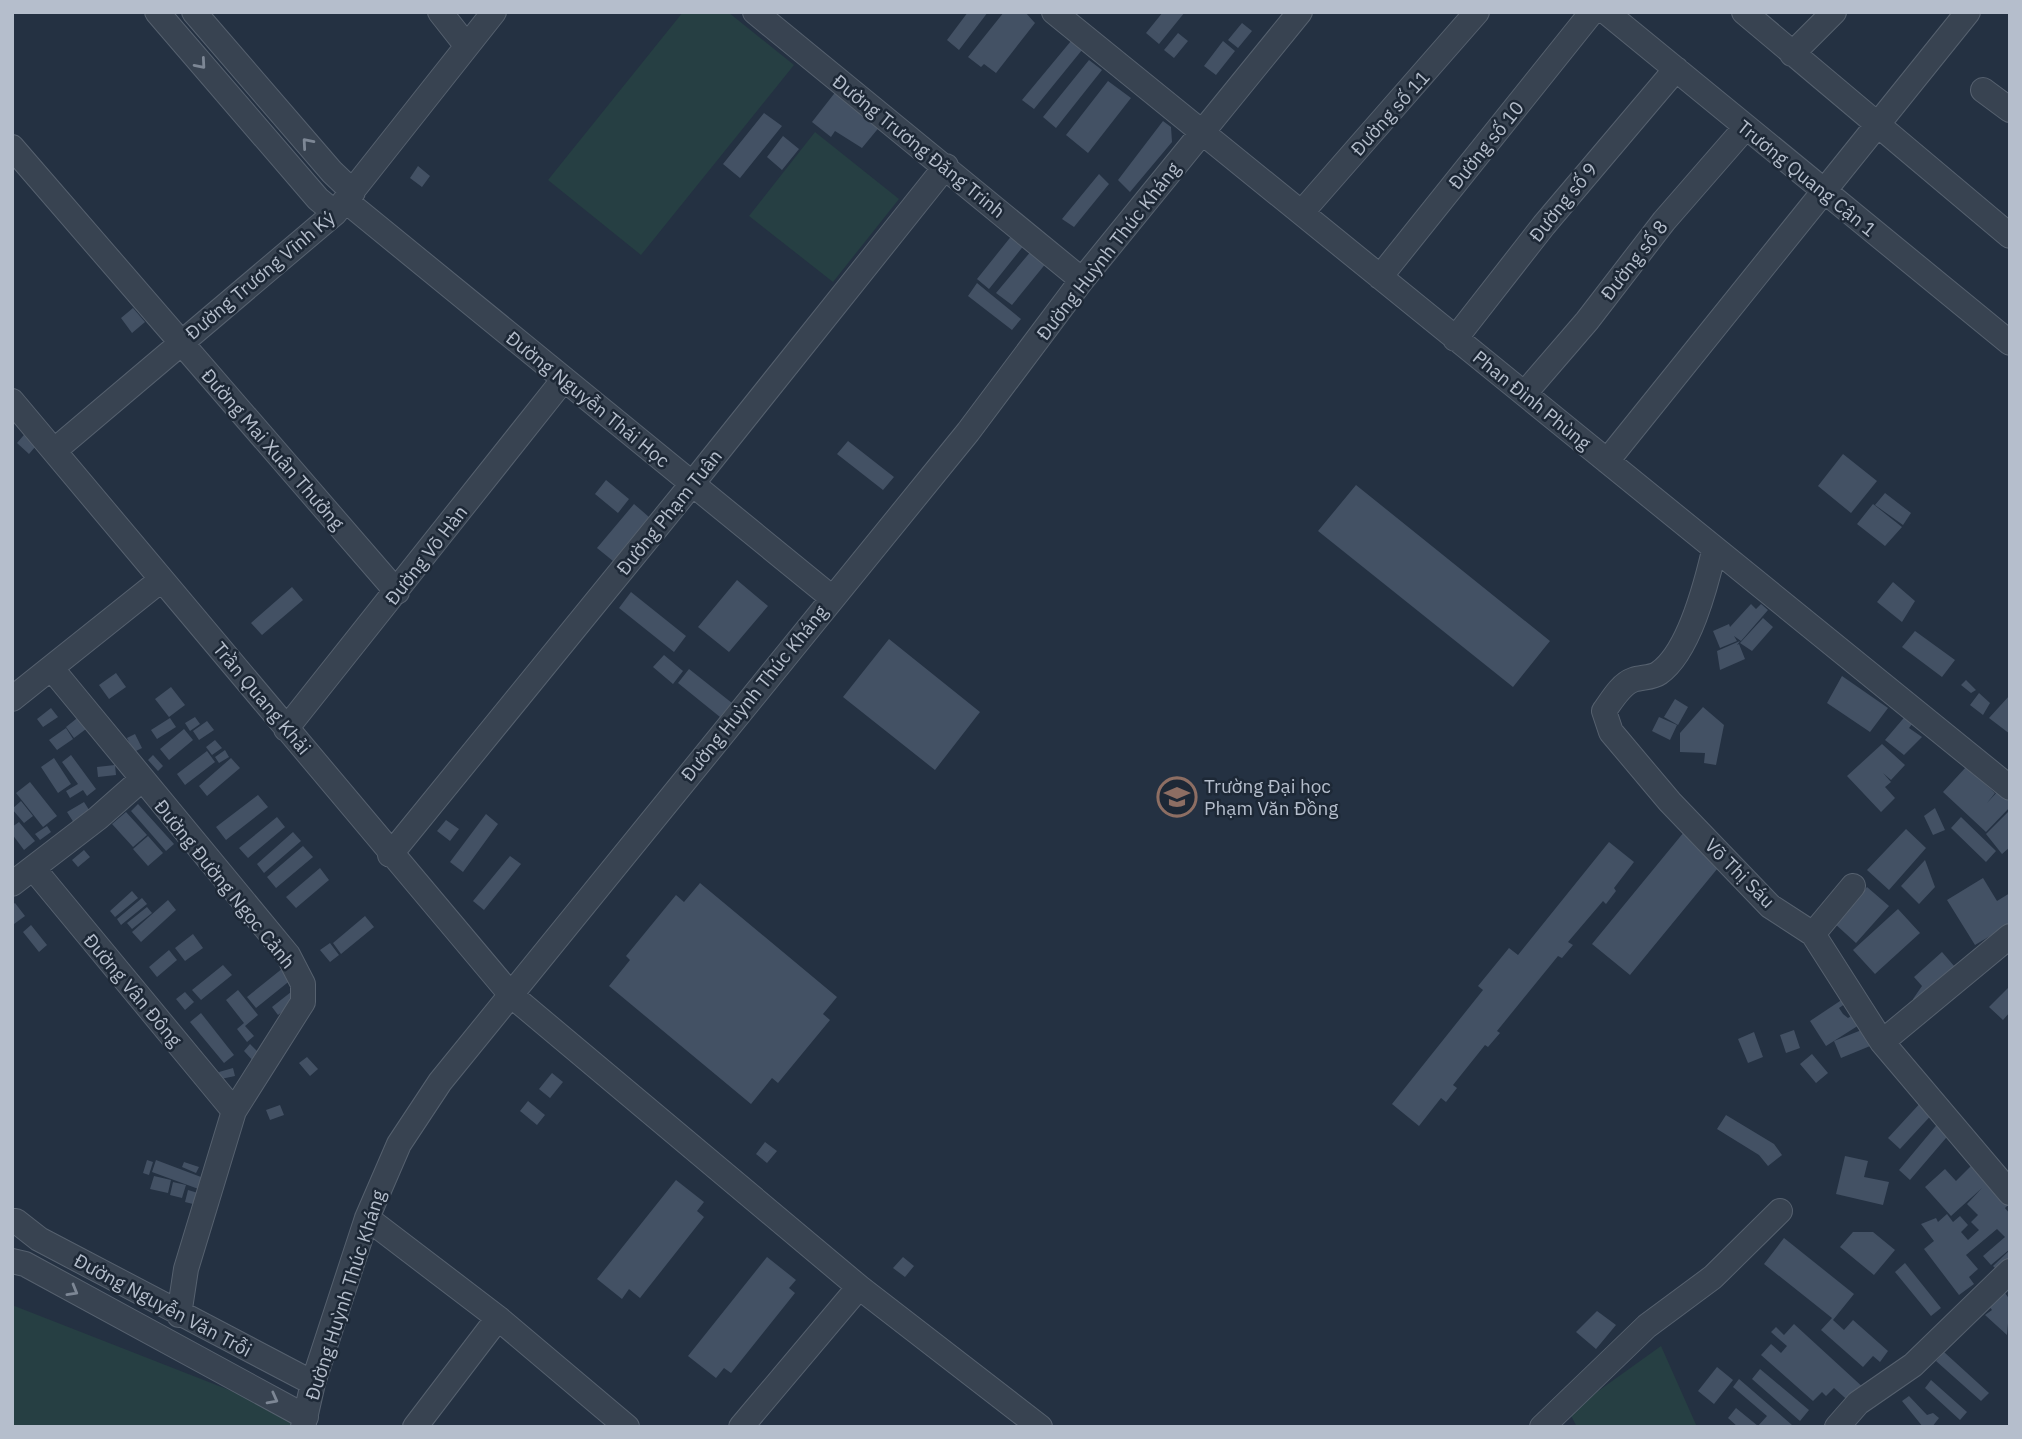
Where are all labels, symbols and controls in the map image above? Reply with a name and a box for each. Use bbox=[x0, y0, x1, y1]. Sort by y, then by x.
one-way arrow bbox=[193, 56, 205, 69]
street label: Đường số 11 bbox=[1345, 65, 1435, 161]
street label: Đường Trương Đăng Trinh bbox=[828, 69, 1010, 223]
street label: Đường số 10 bbox=[1443, 96, 1529, 194]
street label: Trương Quang Cận 1 bbox=[1733, 115, 1881, 241]
one-way arrow bbox=[303, 138, 315, 151]
street label: Đường Huỳnh Thúc Kháng bbox=[1031, 157, 1185, 345]
street label: Đường số 9 bbox=[1524, 157, 1602, 247]
street label: Đường Trương Vĩnh Ký bbox=[180, 205, 340, 345]
street label: Đường số 8 bbox=[1595, 215, 1673, 305]
street label: Đường Nguyễn Thái Học bbox=[501, 326, 675, 473]
street label: Phan Đình Phùng bbox=[1468, 345, 1596, 455]
street label: Đường Mai Xuân Thưởng bbox=[196, 363, 350, 535]
street label: Đường Phạm Tuân bbox=[611, 444, 727, 580]
street label: Đường Võ Hàn bbox=[380, 500, 472, 610]
street label: Đường Huỳnh Thúc Kháng bbox=[676, 600, 832, 786]
street label: Trần Quang Khải bbox=[208, 637, 316, 759]
place label: Trường Đại học Phạm Văn Đồng bbox=[1204, 774, 1338, 820]
school or university icon: Trường Đại học Phạm Văn Đồng bbox=[1156, 776, 1198, 818]
street label: Đường Đường Ngọc Cảnh bbox=[149, 795, 301, 973]
street label: Võ Thị Sáu bbox=[1700, 833, 1780, 913]
street label: Đường Vân Đông bbox=[79, 929, 187, 1051]
street label: Đường Huỳnh Thúc Kháng bbox=[300, 1187, 390, 1403]
street label: Đường Nguyễn Văn Trỗi bbox=[70, 1248, 256, 1362]
one-way arrow bbox=[66, 1283, 78, 1296]
one-way arrow bbox=[266, 1391, 278, 1405]

